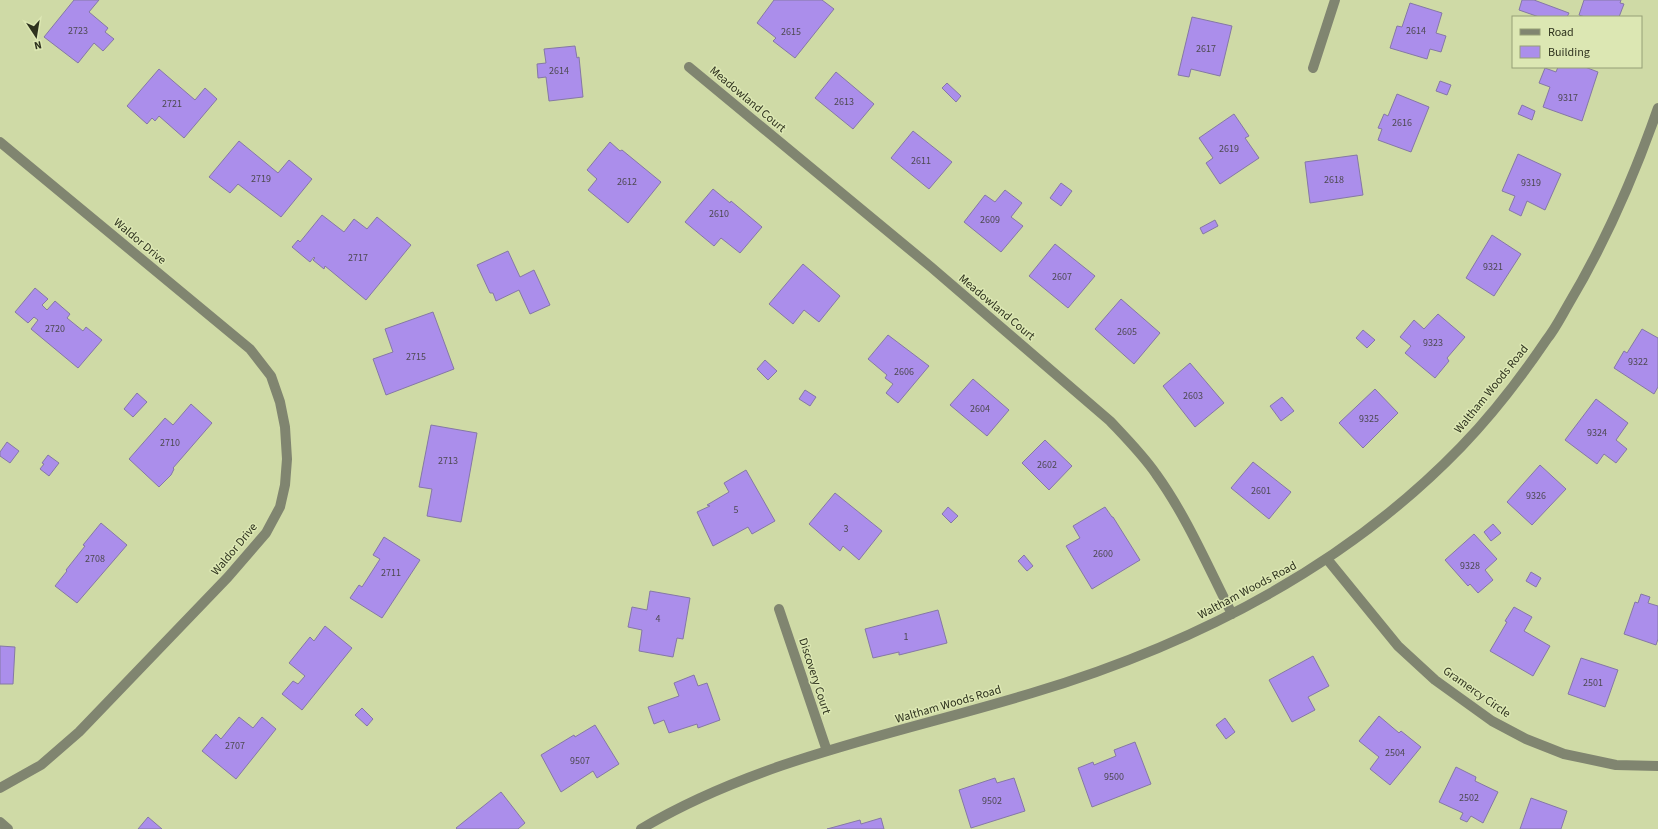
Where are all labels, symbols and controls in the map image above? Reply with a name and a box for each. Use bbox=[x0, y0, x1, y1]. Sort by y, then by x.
north arrow bbox=[16, 16, 56, 56]
legend bbox=[1512, 16, 1642, 68]
house number: 2723 bbox=[68, 24, 88, 38]
house number: 2614 bbox=[1406, 24, 1426, 38]
text: Road bbox=[1548, 24, 1574, 41]
house number: 2615 bbox=[781, 25, 801, 39]
text: N bbox=[33, 37, 43, 53]
house number: 2617 bbox=[1196, 42, 1216, 56]
text: Building bbox=[1548, 44, 1590, 61]
street label: Meadowland Court bbox=[706, 62, 790, 136]
house number: 2614 bbox=[549, 64, 569, 78]
house number: 9317 bbox=[1558, 91, 1578, 105]
house number: 2613 bbox=[834, 95, 854, 109]
house number: 2721 bbox=[162, 97, 182, 111]
house number: 2616 bbox=[1392, 116, 1412, 130]
house number: 2619 bbox=[1219, 142, 1239, 156]
house number: 2611 bbox=[911, 154, 931, 168]
house number: 2719 bbox=[251, 172, 271, 186]
house number: 2618 bbox=[1324, 173, 1344, 187]
house number: 2612 bbox=[617, 175, 637, 189]
house number: 9319 bbox=[1521, 176, 1541, 190]
house number: 2610 bbox=[709, 207, 729, 221]
house number: 2609 bbox=[980, 213, 1000, 227]
street label: Waldor Drive bbox=[110, 214, 170, 269]
house number: 2717 bbox=[348, 251, 368, 265]
house number: 9321 bbox=[1483, 260, 1503, 274]
street label: Meadowland Court bbox=[955, 270, 1039, 344]
house number: 2607 bbox=[1052, 270, 1072, 284]
house number: 2720 bbox=[45, 322, 65, 336]
house number: 2605 bbox=[1117, 325, 1137, 339]
house number: 9323 bbox=[1423, 336, 1443, 350]
street label: Waltham Woods Road bbox=[1450, 341, 1532, 437]
house number: 2715 bbox=[406, 350, 426, 364]
house number: 9322 bbox=[1628, 355, 1648, 369]
house number: 2606 bbox=[894, 365, 914, 379]
house number: 2603 bbox=[1183, 389, 1203, 403]
house number: 2604 bbox=[970, 402, 990, 416]
house number: 9325 bbox=[1359, 412, 1379, 426]
house number: 9324 bbox=[1587, 426, 1607, 440]
house number: 2710 bbox=[160, 436, 180, 450]
house number: 2713 bbox=[438, 454, 458, 468]
house number: 2602 bbox=[1037, 458, 1057, 472]
house number: 2601 bbox=[1251, 484, 1271, 498]
house number: 9326 bbox=[1526, 489, 1546, 503]
house number: 5 bbox=[734, 503, 739, 517]
street label: Waldor Drive bbox=[207, 519, 262, 579]
house number: 3 bbox=[844, 522, 849, 536]
house number: 2600 bbox=[1093, 547, 1113, 561]
house number: 2708 bbox=[85, 552, 105, 566]
street label: Waltham Woods Road bbox=[1195, 557, 1300, 624]
house number: 9328 bbox=[1460, 559, 1480, 573]
house number: 2711 bbox=[381, 566, 401, 580]
house number: 4 bbox=[656, 612, 661, 626]
house number: 1 bbox=[904, 630, 909, 644]
street label: Discovery Court bbox=[794, 636, 835, 716]
street label: Gramercy Circle bbox=[1439, 663, 1514, 722]
house number: 2501 bbox=[1583, 676, 1603, 690]
street label: Waltham Woods Road bbox=[893, 681, 1003, 728]
house number: 2707 bbox=[225, 739, 245, 753]
house number: 2504 bbox=[1385, 746, 1405, 760]
house number: 9507 bbox=[570, 754, 590, 768]
house number: 9500 bbox=[1104, 770, 1124, 784]
house number: 2502 bbox=[1459, 791, 1479, 805]
house number: 9502 bbox=[982, 794, 1002, 808]

